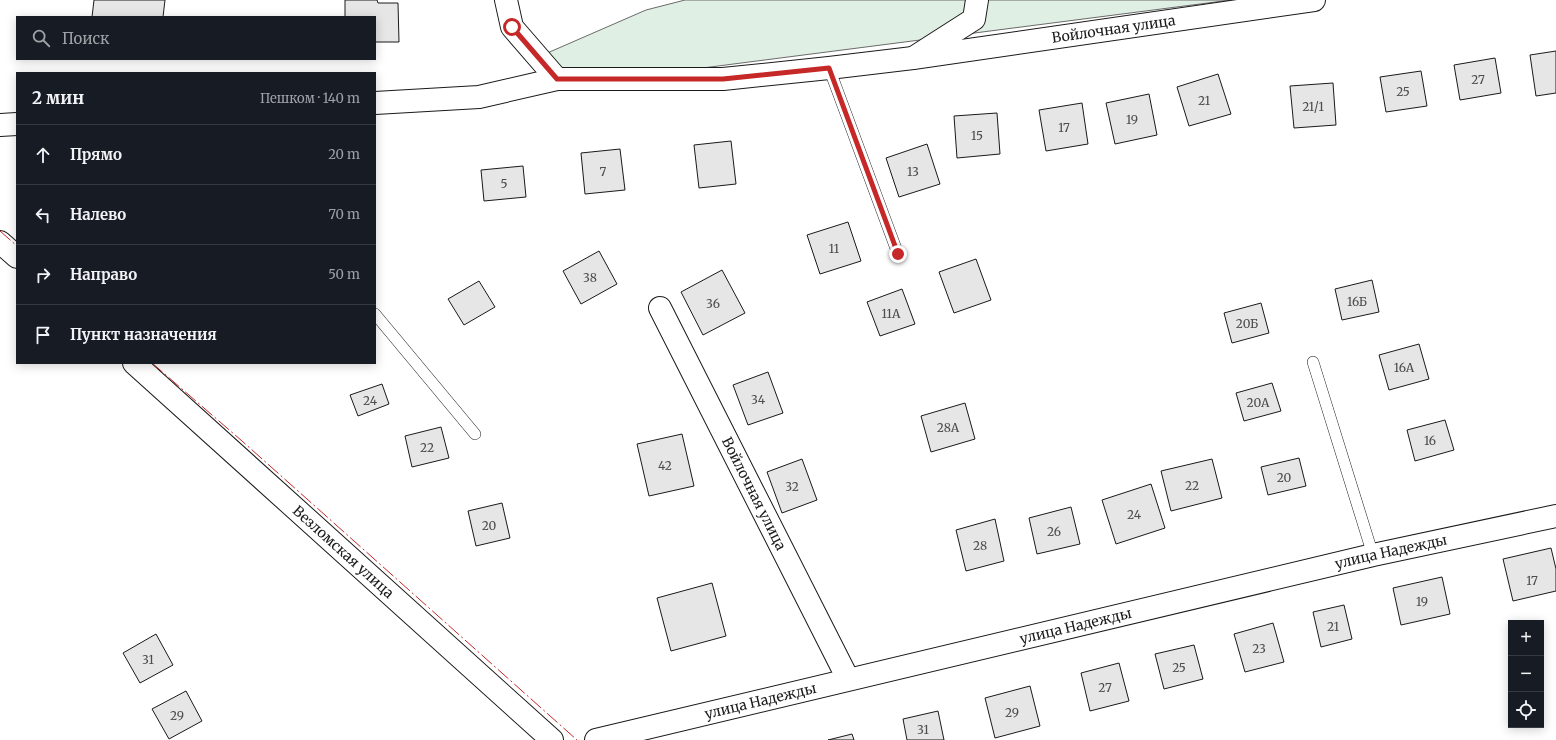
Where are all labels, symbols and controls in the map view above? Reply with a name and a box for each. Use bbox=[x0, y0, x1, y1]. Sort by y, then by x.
street label: Войлочная улица bbox=[1051, 11, 1177, 47]
search box bbox=[16, 16, 376, 60]
route start bbox=[503, 18, 521, 36]
icon: search bbox=[30, 27, 52, 49]
text: Поиск bbox=[62, 29, 109, 48]
house number: 27 bbox=[1471, 72, 1485, 87]
house number: 25 bbox=[1396, 84, 1410, 99]
text: 2 мин bbox=[32, 87, 84, 109]
text: Пешком · 140 m bbox=[260, 90, 360, 107]
house number: 21 bbox=[1198, 93, 1211, 108]
house number: 21/1 bbox=[1302, 99, 1324, 114]
house number: 19 bbox=[1126, 112, 1138, 127]
house number: 17 bbox=[1058, 120, 1070, 135]
house number: 15 bbox=[971, 128, 983, 143]
icon: ahead bbox=[32, 144, 54, 166]
text: Прямо bbox=[70, 145, 122, 164]
text: 20 m bbox=[328, 146, 360, 163]
house number: 7 bbox=[600, 164, 607, 179]
house number: 13 bbox=[907, 164, 919, 179]
house number: 5 bbox=[500, 176, 508, 191]
icon: left bbox=[32, 204, 54, 226]
text: Налево bbox=[70, 205, 126, 224]
text: 70 m bbox=[329, 206, 360, 223]
house number: 11 bbox=[829, 241, 840, 256]
route end bbox=[889, 245, 907, 263]
icon: right bbox=[32, 264, 54, 286]
text: Направо bbox=[70, 265, 137, 284]
text: 50 m bbox=[328, 266, 360, 283]
house number: 38 bbox=[583, 270, 597, 285]
house number: 16Б bbox=[1347, 294, 1367, 309]
house number: 36 bbox=[706, 296, 720, 311]
house number: 11А bbox=[881, 306, 901, 321]
house number: 20Б bbox=[1236, 316, 1258, 331]
icon: arrive bbox=[32, 324, 54, 346]
text: Пункт назначения bbox=[70, 325, 217, 344]
house number: 16А bbox=[1394, 360, 1415, 375]
house number: 34 bbox=[751, 392, 766, 407]
house number: 24 bbox=[363, 393, 378, 408]
house number: 20А bbox=[1247, 395, 1270, 410]
house number: 28А bbox=[937, 420, 960, 435]
house number: 16 bbox=[1424, 433, 1436, 448]
street label: Войлочная улица bbox=[718, 434, 790, 554]
house number: 22 bbox=[420, 440, 434, 455]
house number: 42 bbox=[658, 458, 672, 473]
house number: 20 bbox=[1277, 470, 1292, 485]
house number: 22 bbox=[1185, 478, 1199, 493]
house number: 32 bbox=[785, 479, 799, 494]
street label: Везломская улица bbox=[289, 502, 398, 602]
house number: 24 bbox=[1127, 507, 1142, 522]
house number: 20 bbox=[482, 518, 497, 533]
house number: 26 bbox=[1047, 524, 1061, 539]
street label: улица Надежды bbox=[1333, 530, 1449, 573]
house number: 28 bbox=[973, 538, 987, 553]
house number: 17 bbox=[1526, 573, 1538, 588]
house number: 19 bbox=[1416, 594, 1428, 609]
street label: улица Надежды bbox=[1018, 604, 1133, 648]
house number: 21 bbox=[1327, 619, 1340, 634]
map controls bbox=[1508, 620, 1544, 728]
button: + bbox=[1508, 620, 1544, 656]
house number: 23 bbox=[1252, 641, 1266, 656]
house number: 31 bbox=[142, 652, 154, 667]
button: − bbox=[1508, 656, 1544, 692]
house number: 25 bbox=[1172, 660, 1186, 675]
street label: улица Надежды bbox=[703, 679, 818, 723]
house number: 27 bbox=[1098, 680, 1112, 695]
button: locate bbox=[1508, 692, 1544, 728]
house number: 29 bbox=[1005, 705, 1019, 720]
house number: 29 bbox=[170, 708, 184, 723]
house number: 31 bbox=[917, 722, 929, 737]

